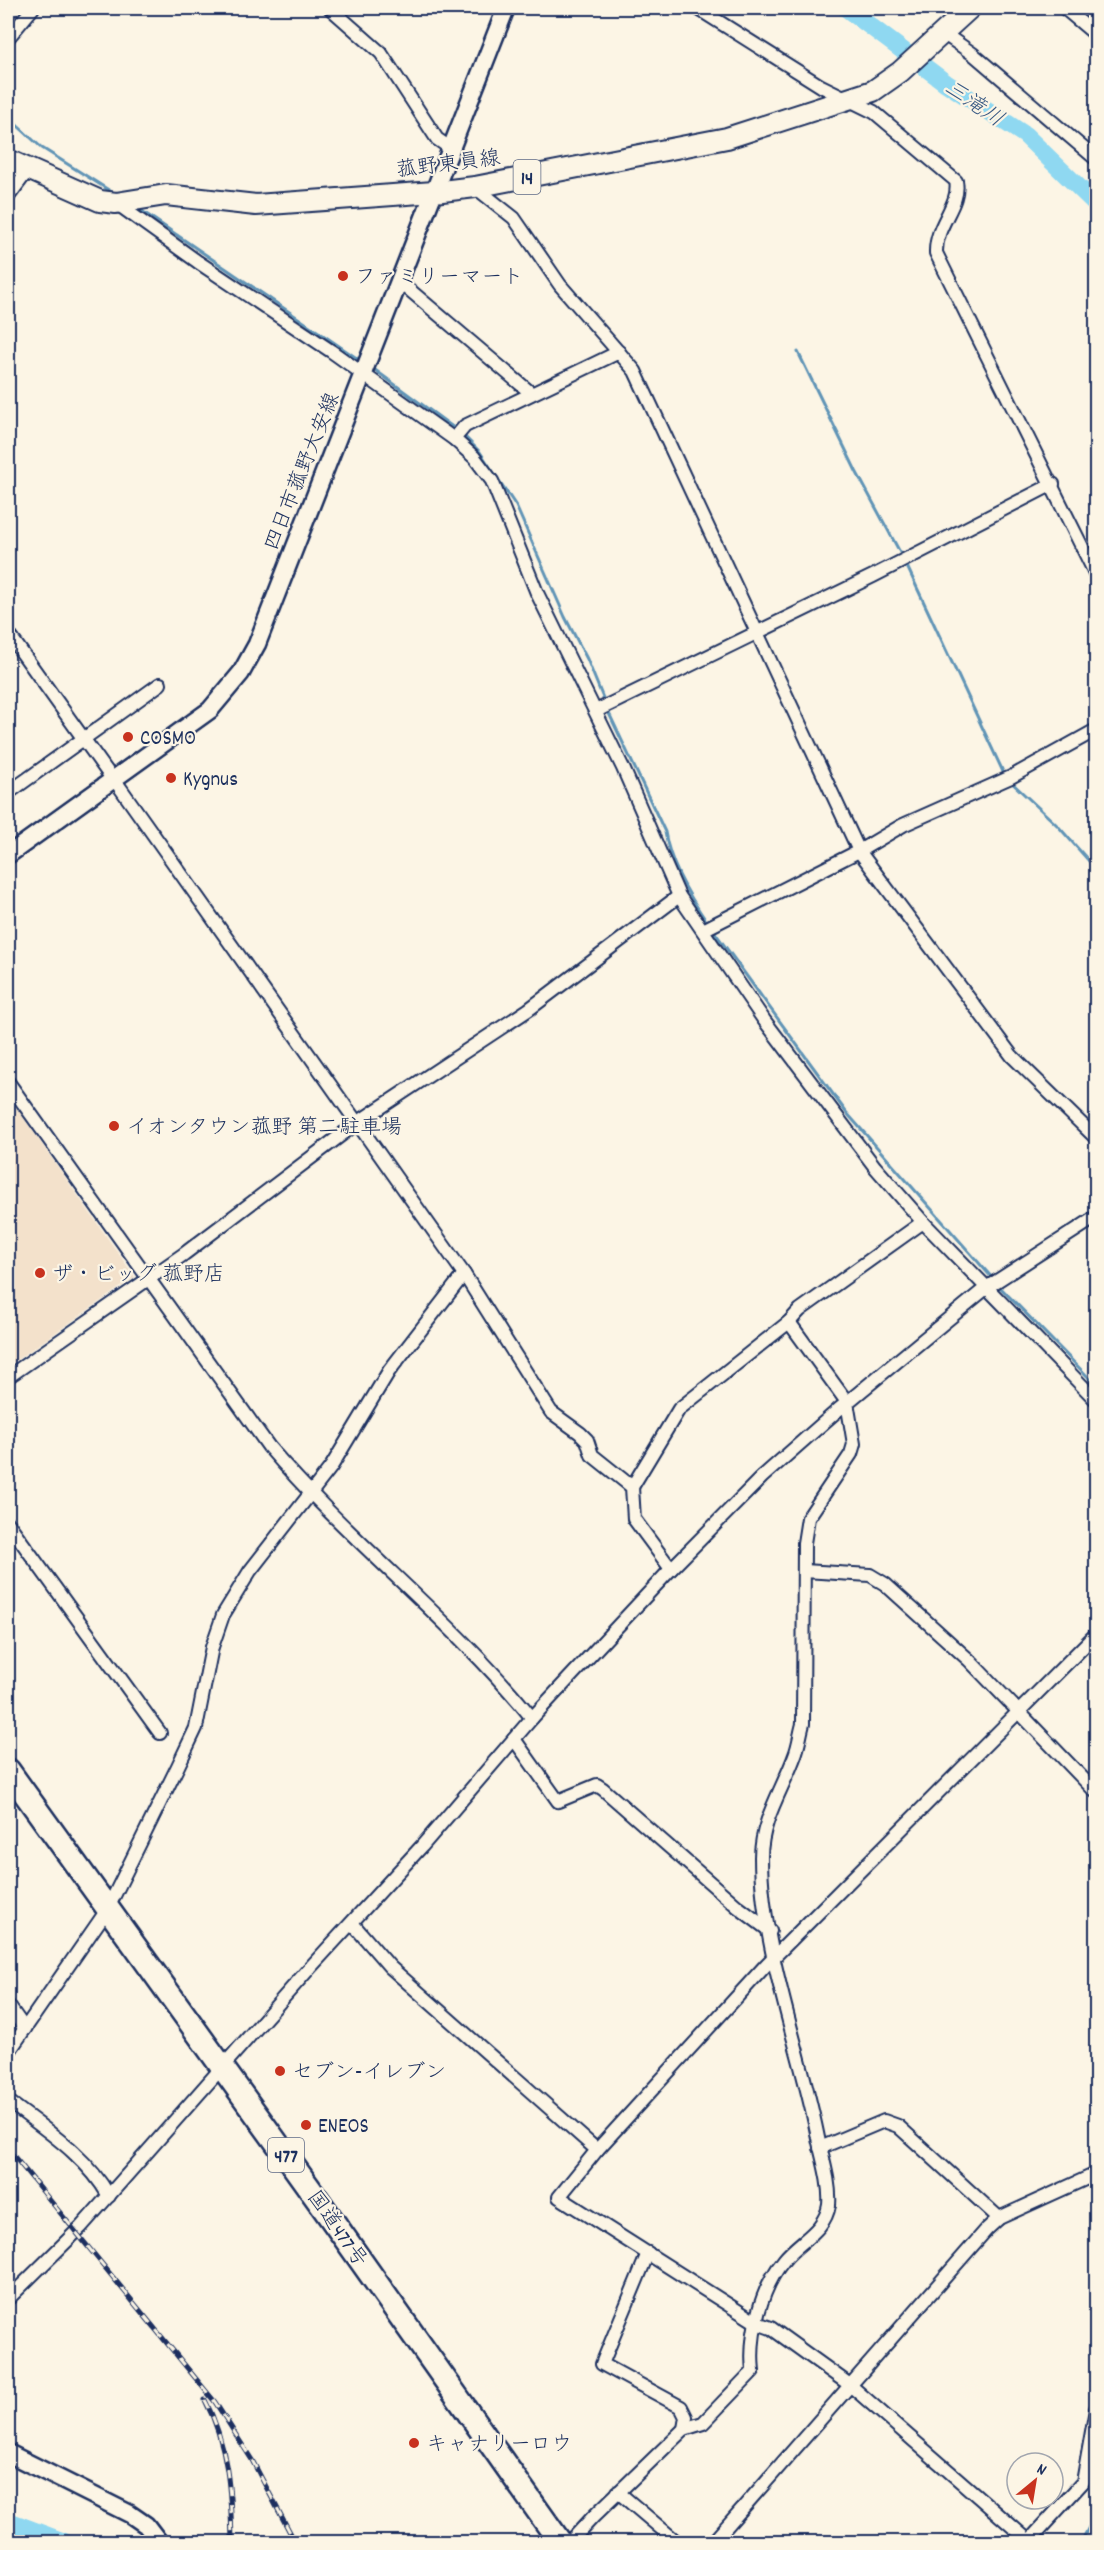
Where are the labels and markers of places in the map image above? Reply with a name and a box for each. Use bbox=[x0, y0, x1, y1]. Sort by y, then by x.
place label: ファミリーマート bbox=[355, 264, 523, 294]
marker: ファミリーマート bbox=[336, 269, 350, 283]
place label: COSMO bbox=[140, 725, 196, 755]
marker: COSMO bbox=[121, 730, 135, 744]
place label: Kygnus bbox=[183, 766, 238, 796]
marker: Kygnus bbox=[164, 771, 178, 785]
place label: イオンタウン菰野 第二駐車場 bbox=[126, 1114, 402, 1144]
marker: イオンタウン菰野 第二駐車場 bbox=[107, 1119, 121, 1133]
place label: ザ・ビッグ 菰野店 bbox=[52, 1261, 225, 1291]
marker: ザ・ビッグ 菰野店 bbox=[33, 1266, 47, 1280]
place label: セブン-イレブン bbox=[292, 2059, 446, 2089]
marker: セブン-イレブン bbox=[273, 2064, 287, 2078]
place label: ENEOS bbox=[318, 2113, 369, 2143]
marker: ENEOS bbox=[299, 2118, 313, 2132]
place label: キャナリーロウ bbox=[426, 2431, 572, 2461]
marker: キャナリーロウ bbox=[407, 2436, 421, 2450]

